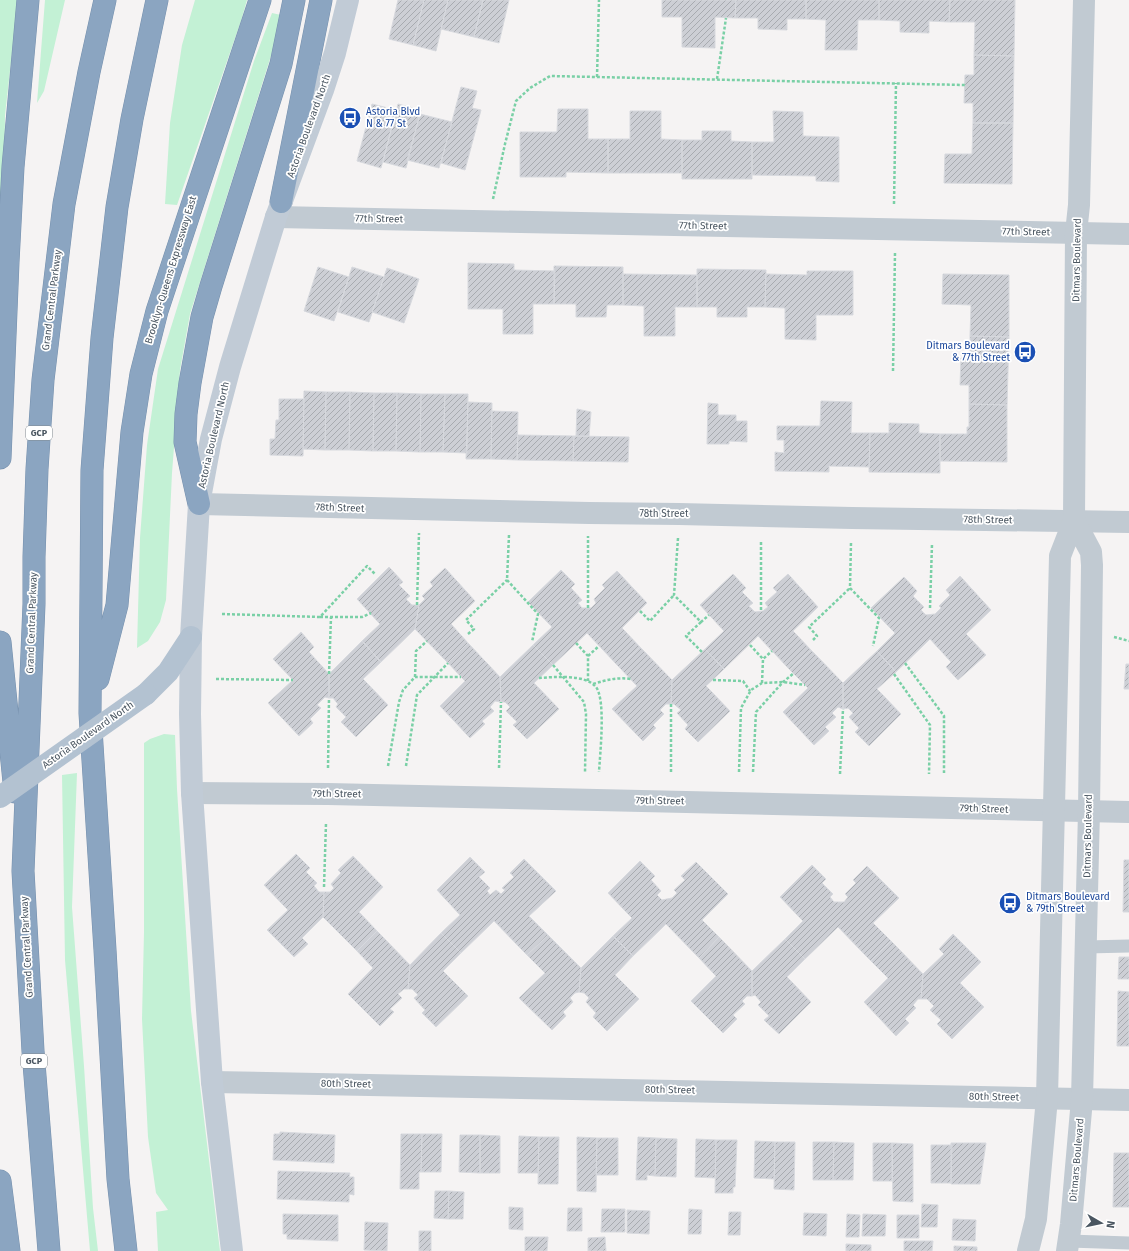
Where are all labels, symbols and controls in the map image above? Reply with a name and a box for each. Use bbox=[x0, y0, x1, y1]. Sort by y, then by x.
street label: Astoria Boulevard North bbox=[285, 73, 333, 179]
bus stop icon: Astoria Blvd N & 77 St bbox=[337, 105, 363, 131]
place label: Astoria Blvd N & 77 St bbox=[366, 106, 420, 130]
street label: Brooklyn-Queens Expressway East bbox=[143, 194, 199, 345]
street label: 77th Street bbox=[355, 213, 404, 225]
street label: Ditmars Boulevard bbox=[1070, 218, 1084, 302]
street label: 77th Street bbox=[679, 220, 728, 232]
street label: 77th Street bbox=[1002, 226, 1051, 238]
street label: Grand Central Parkway bbox=[40, 249, 64, 351]
bus stop icon: Ditmars Boulevard & 77th Street bbox=[1012, 339, 1038, 365]
place label: Ditmars Boulevard & 77th Street bbox=[926, 340, 1010, 364]
street label: Astoria Boulevard North bbox=[196, 381, 232, 489]
road number: GCP bbox=[26, 426, 52, 440]
street label: 78th Street bbox=[315, 501, 365, 515]
street label: 78th Street bbox=[640, 508, 689, 520]
street label: 78th Street bbox=[963, 514, 1013, 526]
street label: Grand Central Parkway bbox=[24, 572, 40, 674]
street label: Astoria Boulevard North bbox=[40, 699, 136, 771]
street label: 79th Street bbox=[313, 788, 362, 800]
street label: Ditmars Boulevard bbox=[1081, 794, 1095, 878]
street label: 79th Street bbox=[636, 795, 685, 807]
street label: 79th Street bbox=[959, 802, 1009, 816]
bus stop icon: Ditmars Boulevard & 79th Street bbox=[997, 890, 1023, 916]
place label: Ditmars Boulevard & 79th Street bbox=[1026, 891, 1110, 915]
street label: Grand Central Parkway bbox=[18, 896, 36, 998]
road number: GCP bbox=[21, 1054, 47, 1068]
street label: 80th Street bbox=[321, 1078, 372, 1090]
street label: 80th Street bbox=[645, 1084, 696, 1096]
street label: 80th Street bbox=[969, 1091, 1020, 1103]
street label: Ditmars Boulevard bbox=[1067, 1118, 1087, 1202]
north arrow bbox=[1081, 1203, 1121, 1243]
text: N bbox=[1103, 1220, 1117, 1229]

